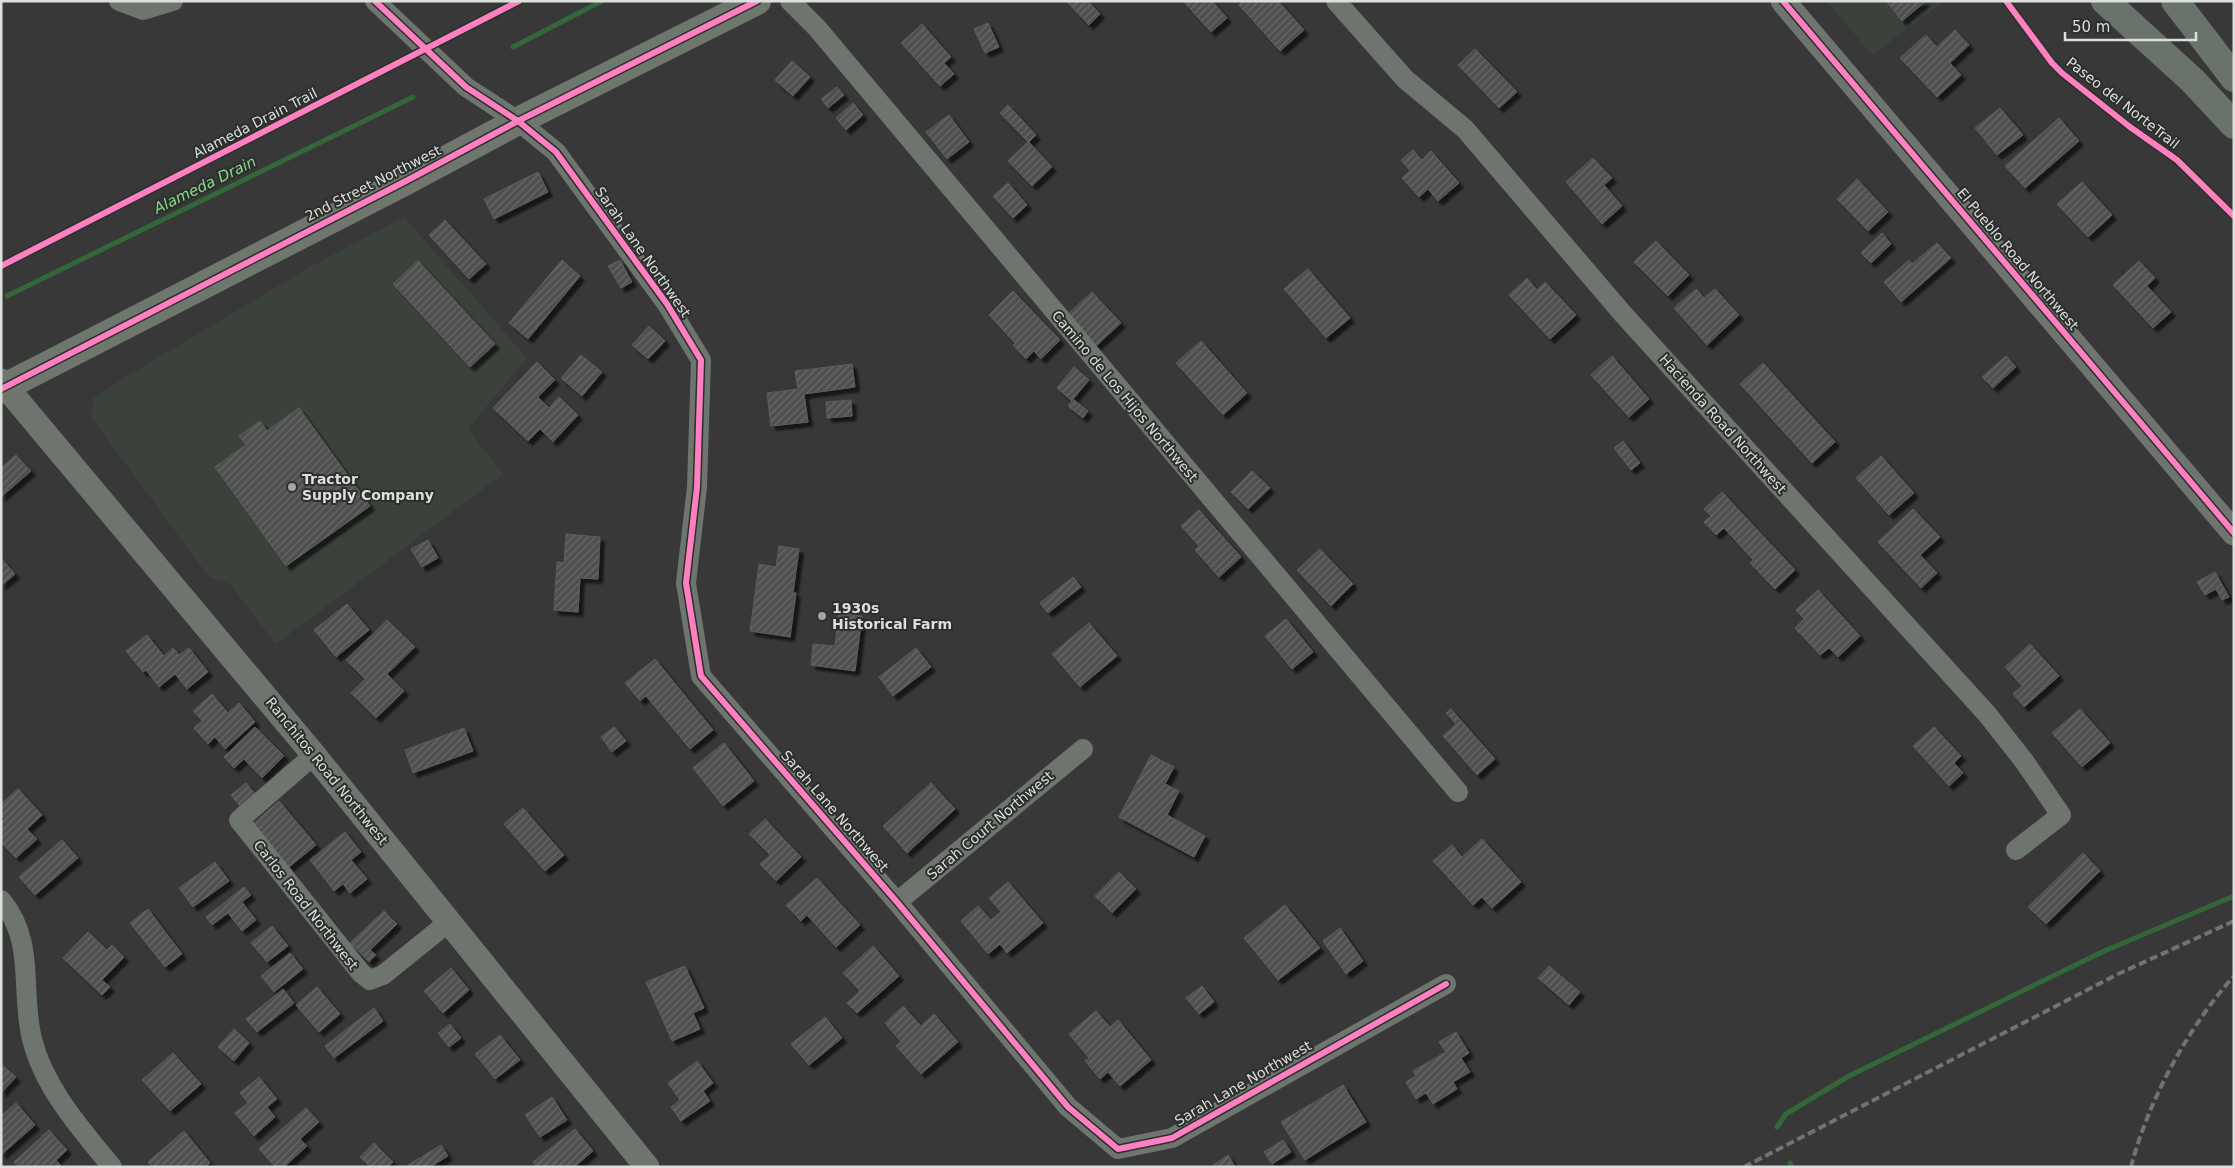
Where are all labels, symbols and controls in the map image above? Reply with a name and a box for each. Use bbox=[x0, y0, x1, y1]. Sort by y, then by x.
scale bar bbox=[2065, 10, 2196, 42]
text: 50 m bbox=[2072, 18, 2110, 36]
street label: Paseo del NorteTrail bbox=[2063, 54, 2183, 152]
street label: Alameda Drain Trail bbox=[190, 85, 320, 161]
street label: 2nd Street Northwest bbox=[302, 142, 444, 224]
water label: Alameda Drain bbox=[150, 152, 259, 218]
street label: Sarah Lane Northwest bbox=[592, 184, 694, 321]
street label: El Pueblo Road Northwest bbox=[1954, 185, 2082, 334]
street label: Camino de Los Hijos Northwest bbox=[1049, 307, 1202, 485]
street label: Hacienda Road Northwest bbox=[1656, 351, 1790, 497]
place label: Tractor Supply Company bbox=[302, 471, 434, 503]
marker: Tractor Supply Company bbox=[286, 481, 298, 493]
place label: 1930s Historical Farm bbox=[832, 600, 952, 632]
marker: 1930s Historical Farm bbox=[816, 610, 828, 622]
street label: Ranchitos Road Northwest bbox=[263, 694, 392, 848]
street label: Sarah Lane Northwest bbox=[778, 747, 892, 875]
street label: Sarah Court Northwest bbox=[924, 767, 1057, 883]
street label: Carlos Road Northwest bbox=[250, 837, 362, 973]
street label: Sarah Lane Northwest bbox=[1172, 1037, 1315, 1129]

